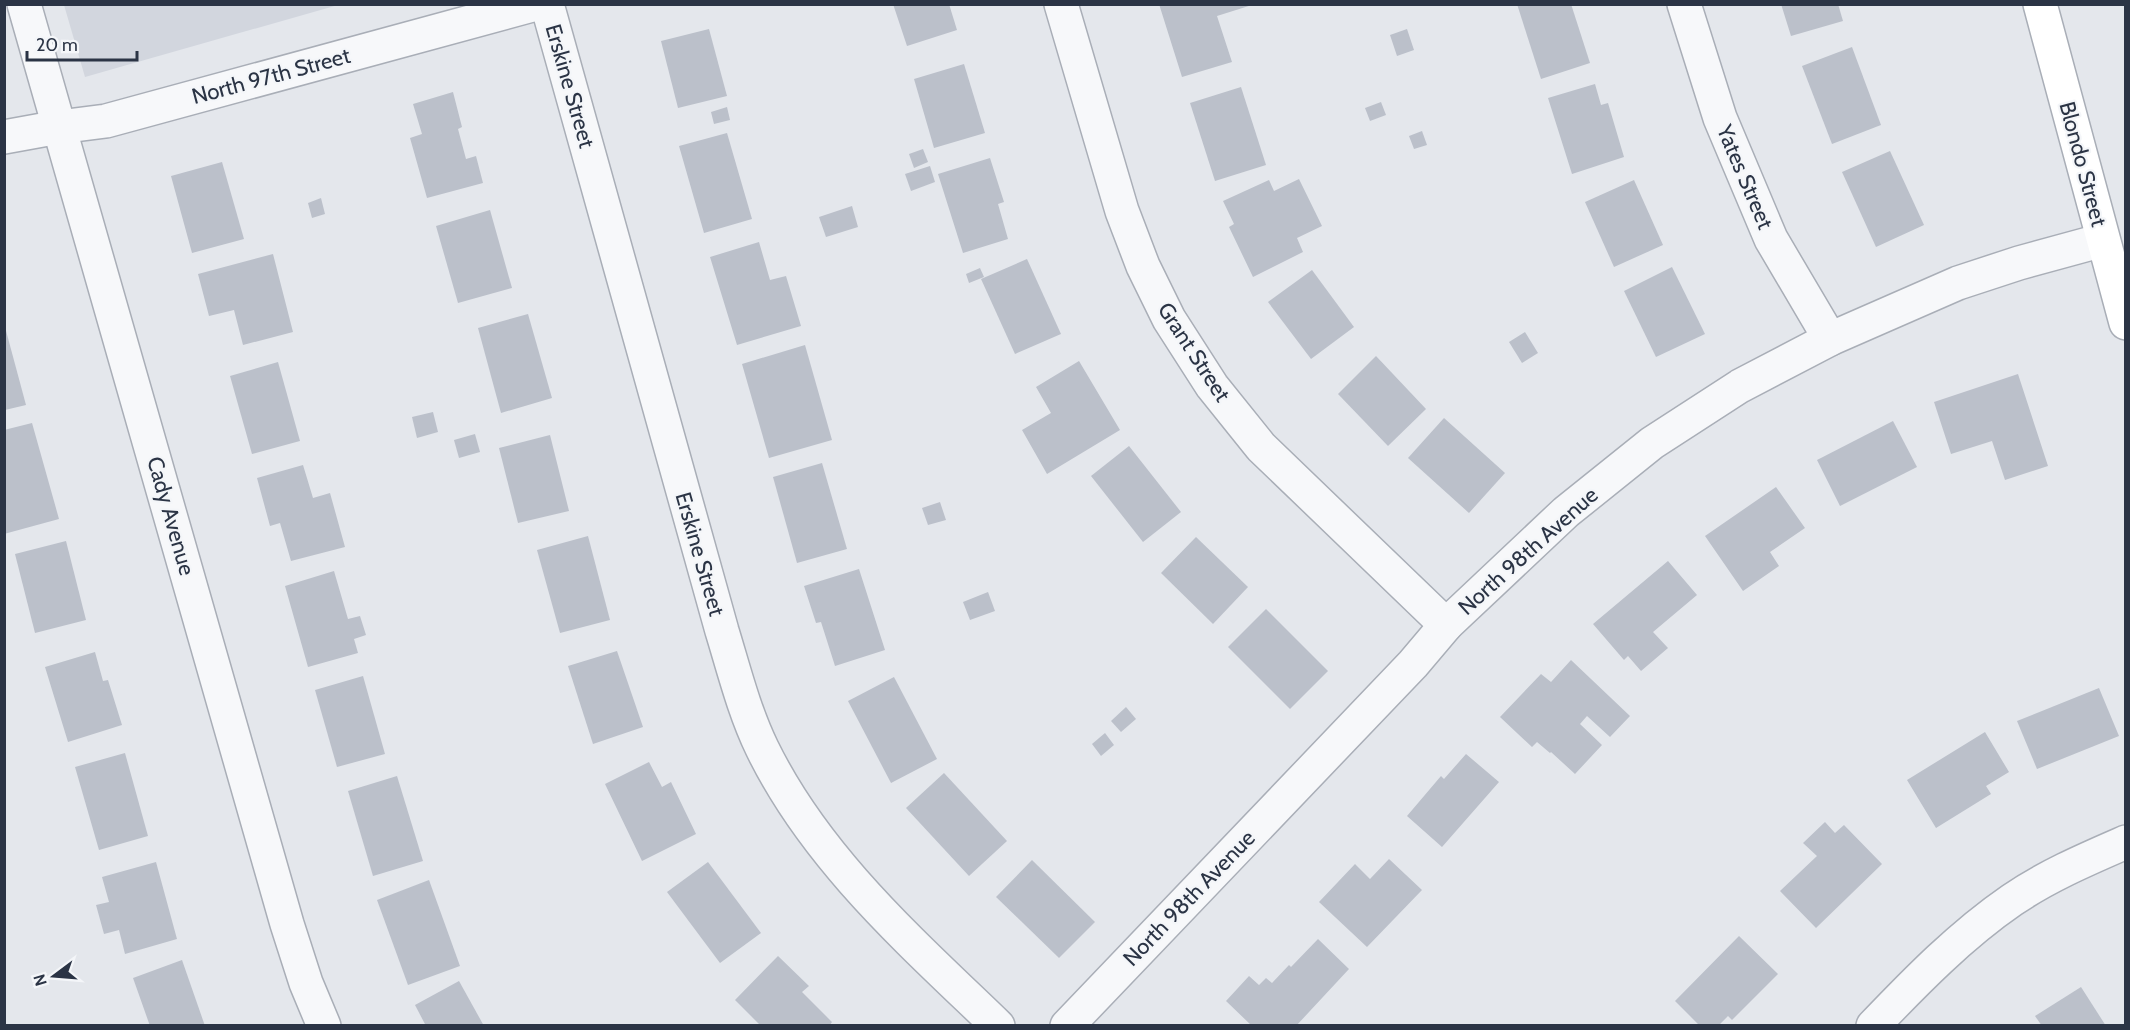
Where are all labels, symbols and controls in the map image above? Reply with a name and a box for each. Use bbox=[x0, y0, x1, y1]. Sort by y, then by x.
street label: Erskine Street bbox=[539, 21, 601, 152]
scale bar bbox=[27, 24, 136, 62]
text: 20 m bbox=[36, 34, 78, 56]
street label: North 97th Street bbox=[189, 42, 354, 110]
street label: Blondo Street bbox=[2053, 99, 2113, 230]
street label: Yates Street bbox=[1711, 120, 1779, 234]
street label: Grant Street bbox=[1152, 297, 1236, 407]
street label: Cady Avenue bbox=[141, 454, 201, 578]
street label: North 98th Avenue bbox=[1453, 481, 1603, 621]
street label: Erskine Street bbox=[669, 489, 731, 620]
street label: North 98th Avenue bbox=[1117, 824, 1261, 972]
north arrow bbox=[24, 946, 84, 1006]
text: N bbox=[29, 972, 51, 988]

